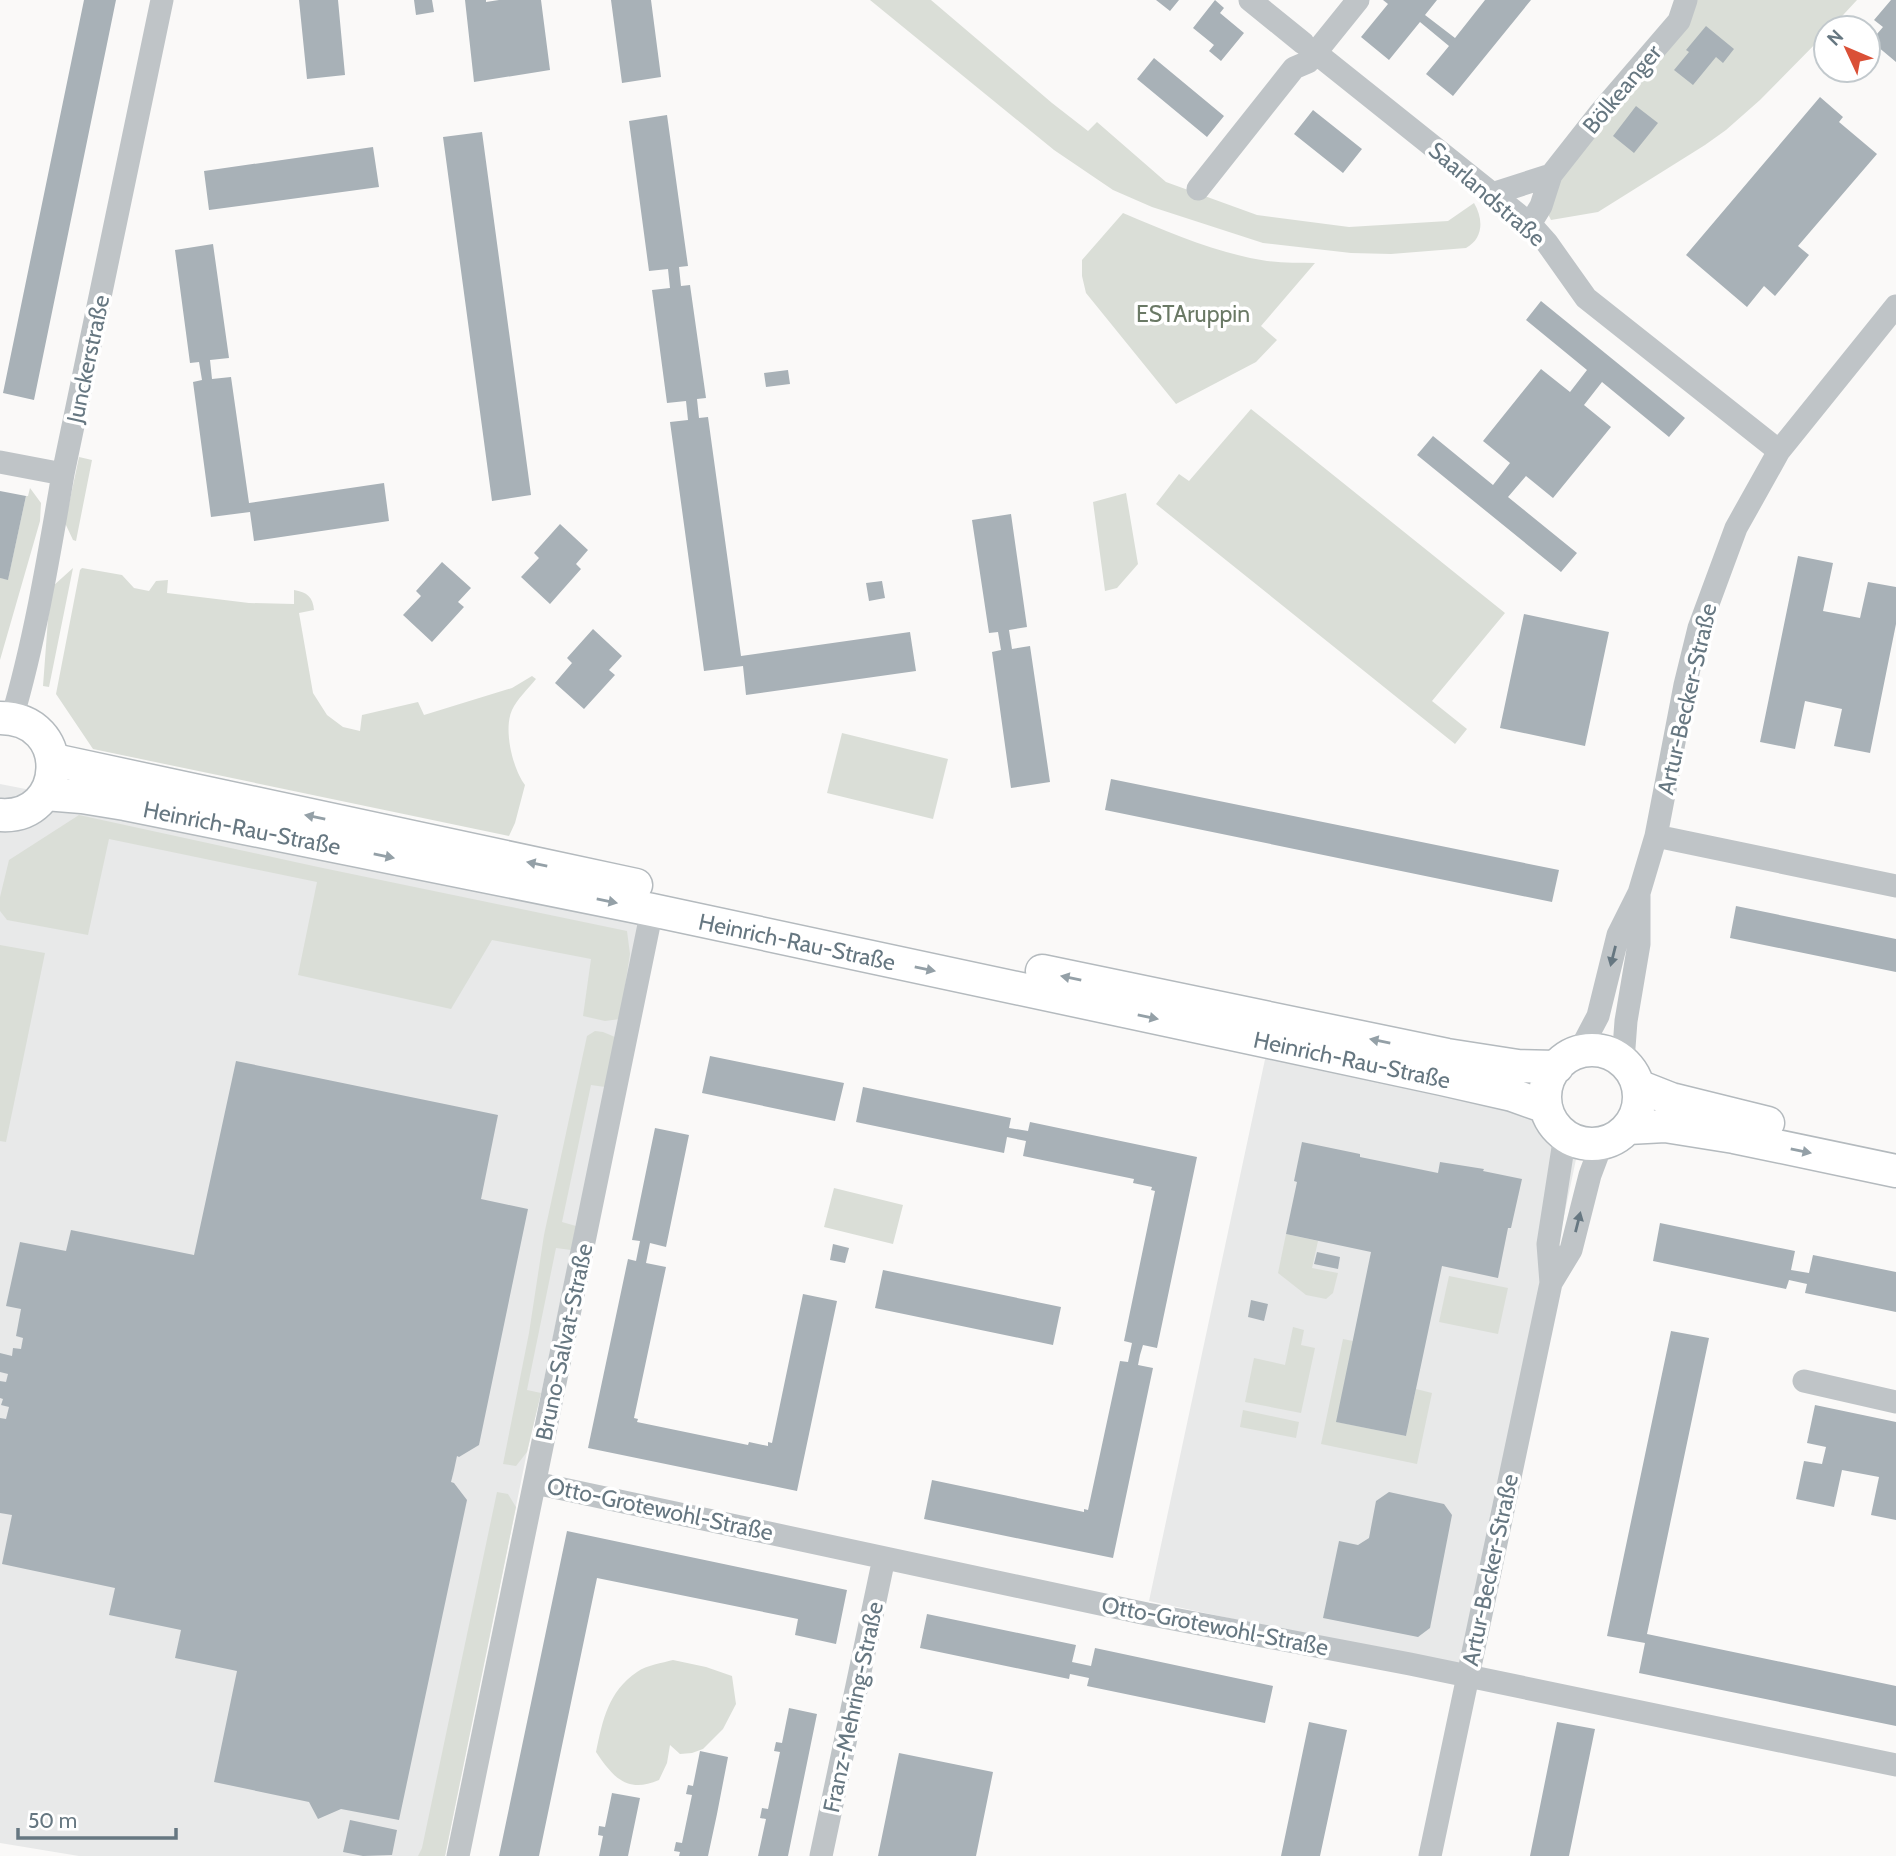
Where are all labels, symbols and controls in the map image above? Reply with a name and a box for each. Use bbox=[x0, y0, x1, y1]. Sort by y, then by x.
north arrow bbox=[1812, 14, 1882, 84]
text: N bbox=[1822, 25, 1848, 50]
street label: Bölkeanger bbox=[1577, 38, 1668, 139]
street label: Saarlandstraße bbox=[1423, 136, 1551, 252]
street label: Junckerstraße bbox=[61, 292, 115, 427]
park label: ESTAruppin bbox=[1136, 300, 1250, 328]
street label: Artur-Becker-Straße bbox=[1651, 600, 1723, 797]
street label: Heinrich-Rau-Straße bbox=[141, 795, 343, 861]
one-way arrow bbox=[304, 811, 326, 822]
one-way arrow bbox=[373, 851, 395, 862]
one-way arrow bbox=[526, 858, 548, 869]
one-way arrow bbox=[596, 896, 618, 907]
street label: Heinrich-Rau-Straße bbox=[696, 907, 898, 977]
one-way arrow bbox=[1607, 945, 1618, 967]
one-way arrow bbox=[914, 964, 936, 975]
one-way arrow bbox=[1060, 972, 1082, 983]
one-way arrow bbox=[1137, 1011, 1159, 1022]
street label: Heinrich-Rau-Straße bbox=[1251, 1025, 1453, 1095]
one-way arrow bbox=[1369, 1036, 1391, 1047]
one-way arrow bbox=[1790, 1145, 1812, 1156]
one-way arrow bbox=[1573, 1211, 1584, 1233]
street label: Bruno-Salvat-Straße bbox=[529, 1241, 599, 1443]
street label: Otto-Grotewohl-Straße bbox=[544, 1471, 776, 1547]
street label: Artur-Becker-Straße bbox=[1456, 1471, 1524, 1668]
street label: Otto-Grotewohl-Straße bbox=[1099, 1590, 1331, 1662]
street label: Franz-Mehring-Straße bbox=[817, 1599, 889, 1815]
scale bar bbox=[18, 1797, 175, 1841]
text: 50 m bbox=[28, 1808, 77, 1833]

